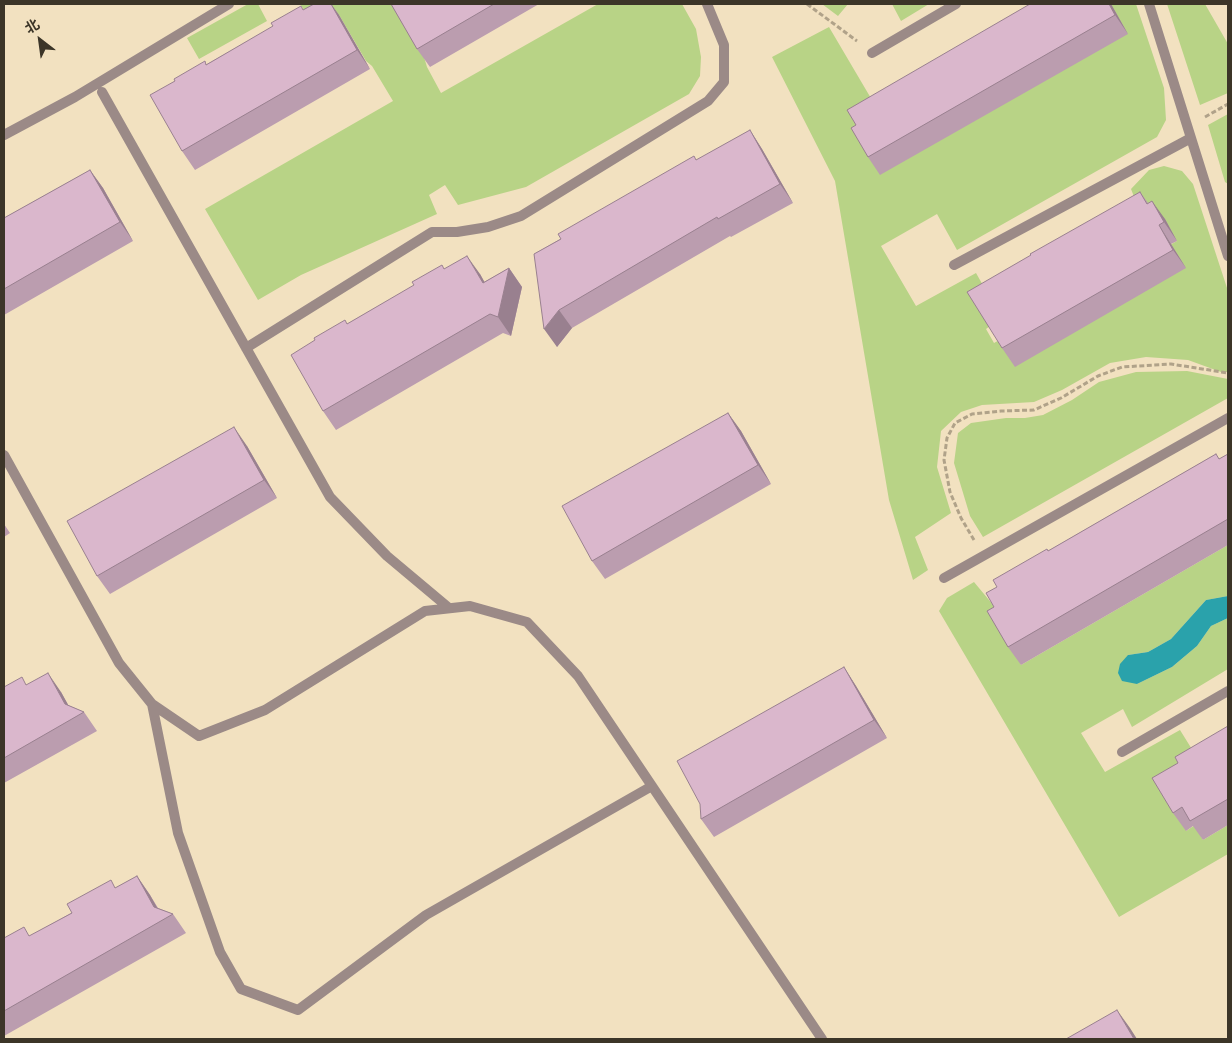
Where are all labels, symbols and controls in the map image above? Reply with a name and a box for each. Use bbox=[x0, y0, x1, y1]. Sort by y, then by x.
text: 北 bbox=[21, 14, 44, 39]
north arrow bbox=[15, 15, 65, 65]

